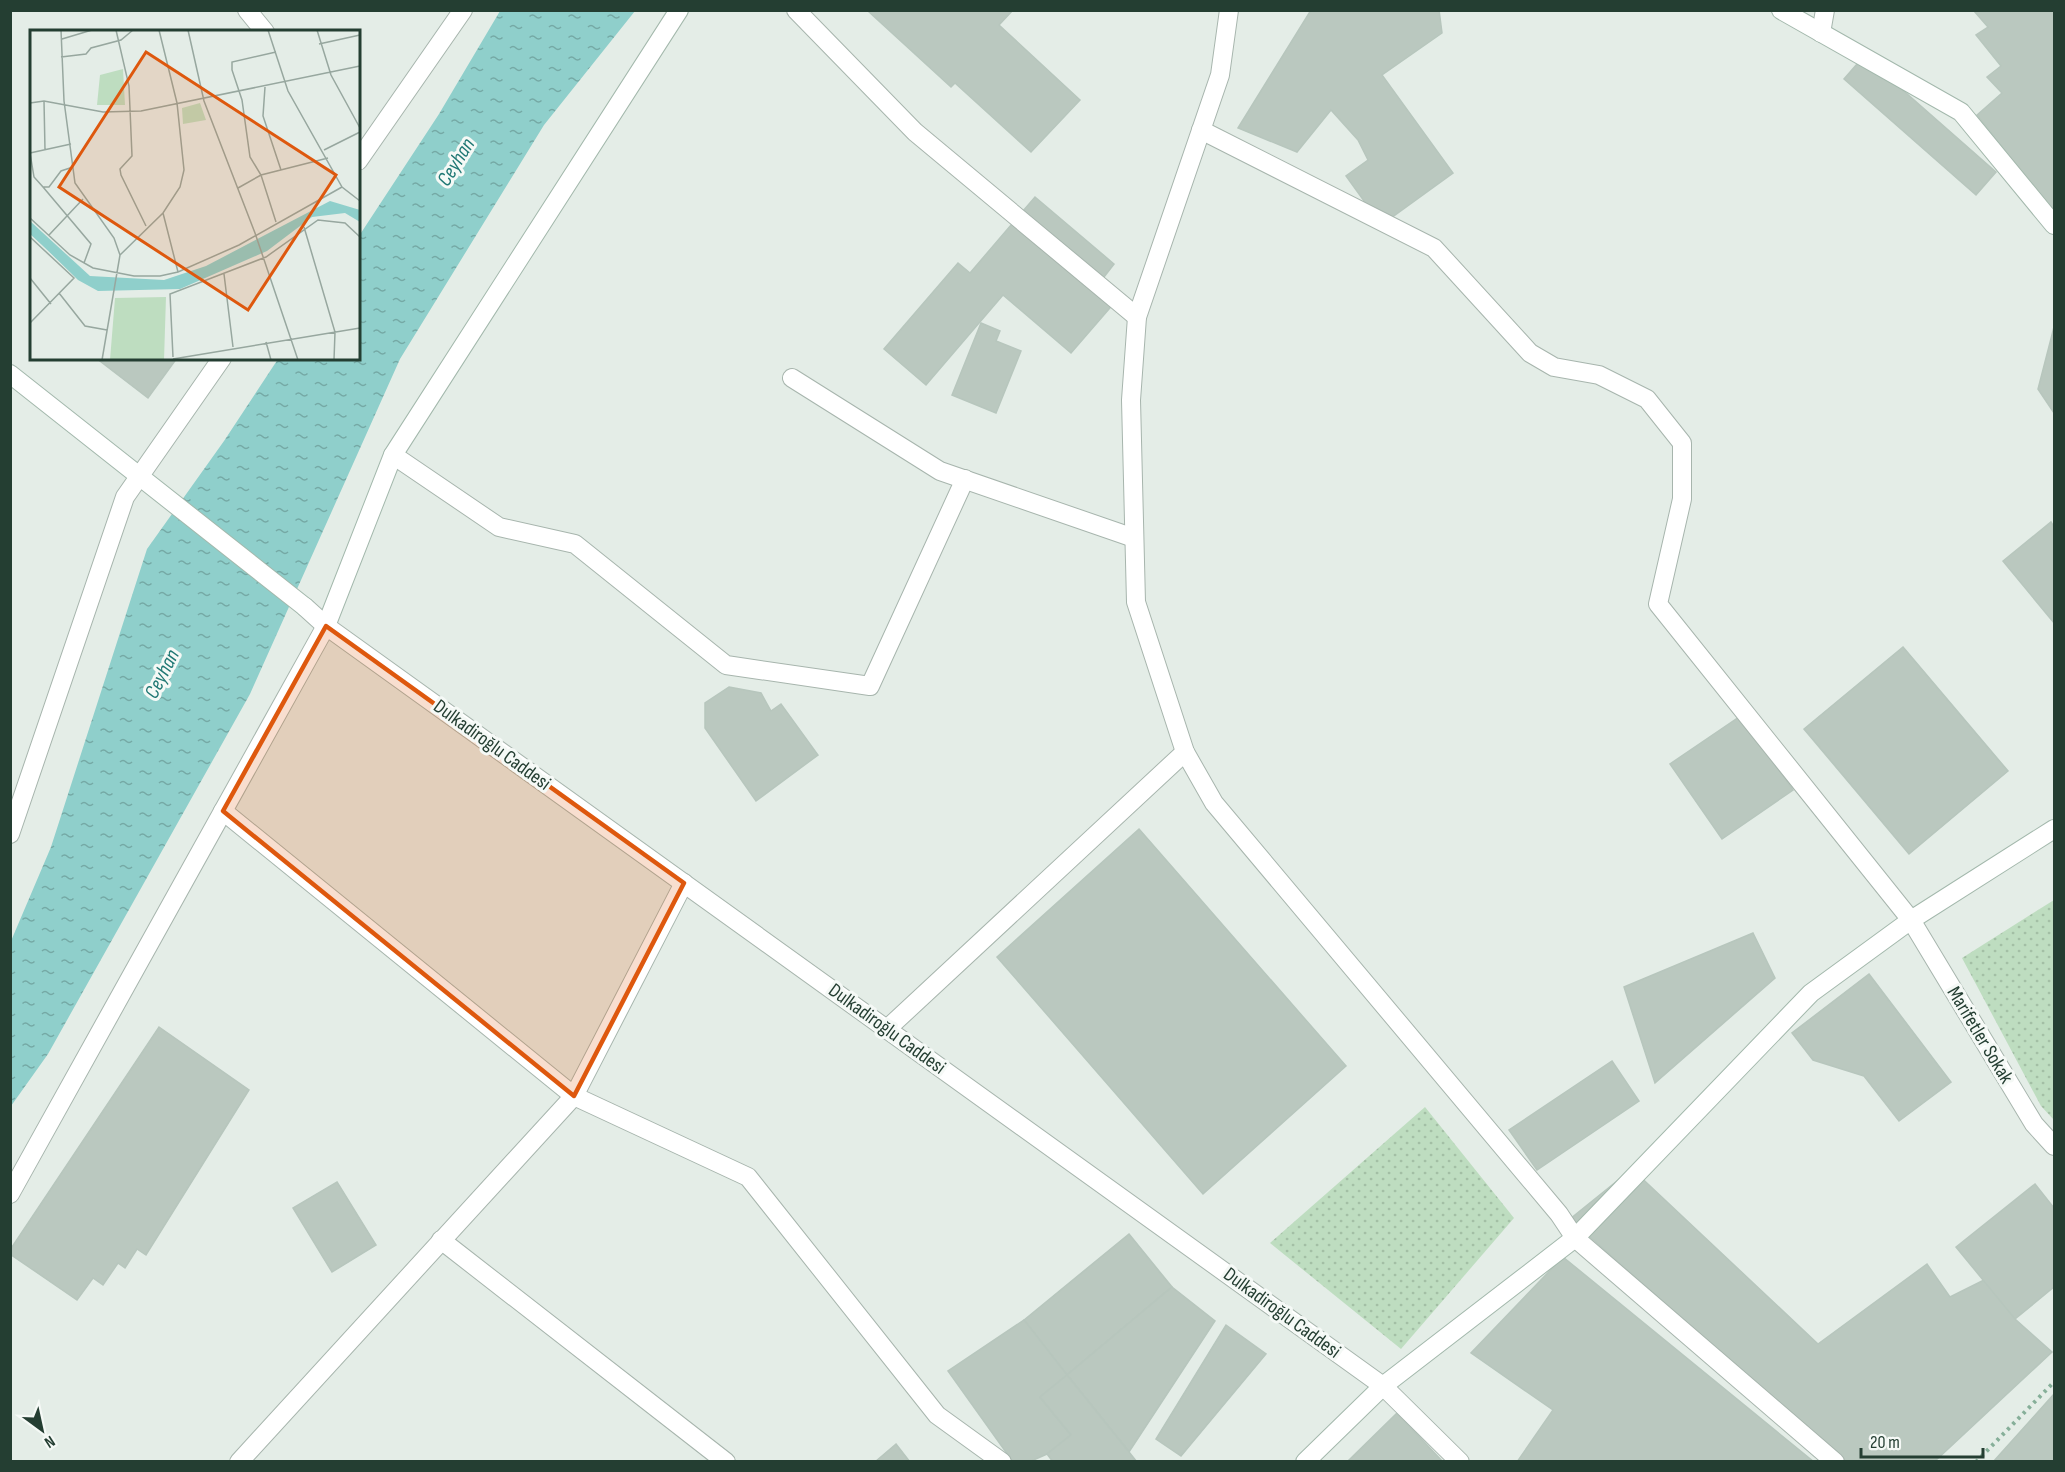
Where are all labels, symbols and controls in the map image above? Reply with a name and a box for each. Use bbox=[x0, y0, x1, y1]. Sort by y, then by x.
inset map bbox=[30, 30, 360, 360]
water label: Ceyhan bbox=[432, 133, 480, 191]
water label: Ceyhan bbox=[139, 645, 185, 703]
street label: Dulkadiroğlu Caddesi bbox=[429, 694, 555, 796]
street label: Dulkadiroğlu Caddesi bbox=[824, 978, 950, 1080]
street label: Marifetler Sokak bbox=[1942, 982, 2019, 1088]
street label: Dulkadiroğlu Caddesi bbox=[1219, 1262, 1345, 1364]
north arrow bbox=[12, 1400, 72, 1460]
scale bar bbox=[1861, 1421, 1982, 1459]
text: N bbox=[41, 1431, 58, 1452]
text: 20 m bbox=[1870, 1432, 1900, 1453]

